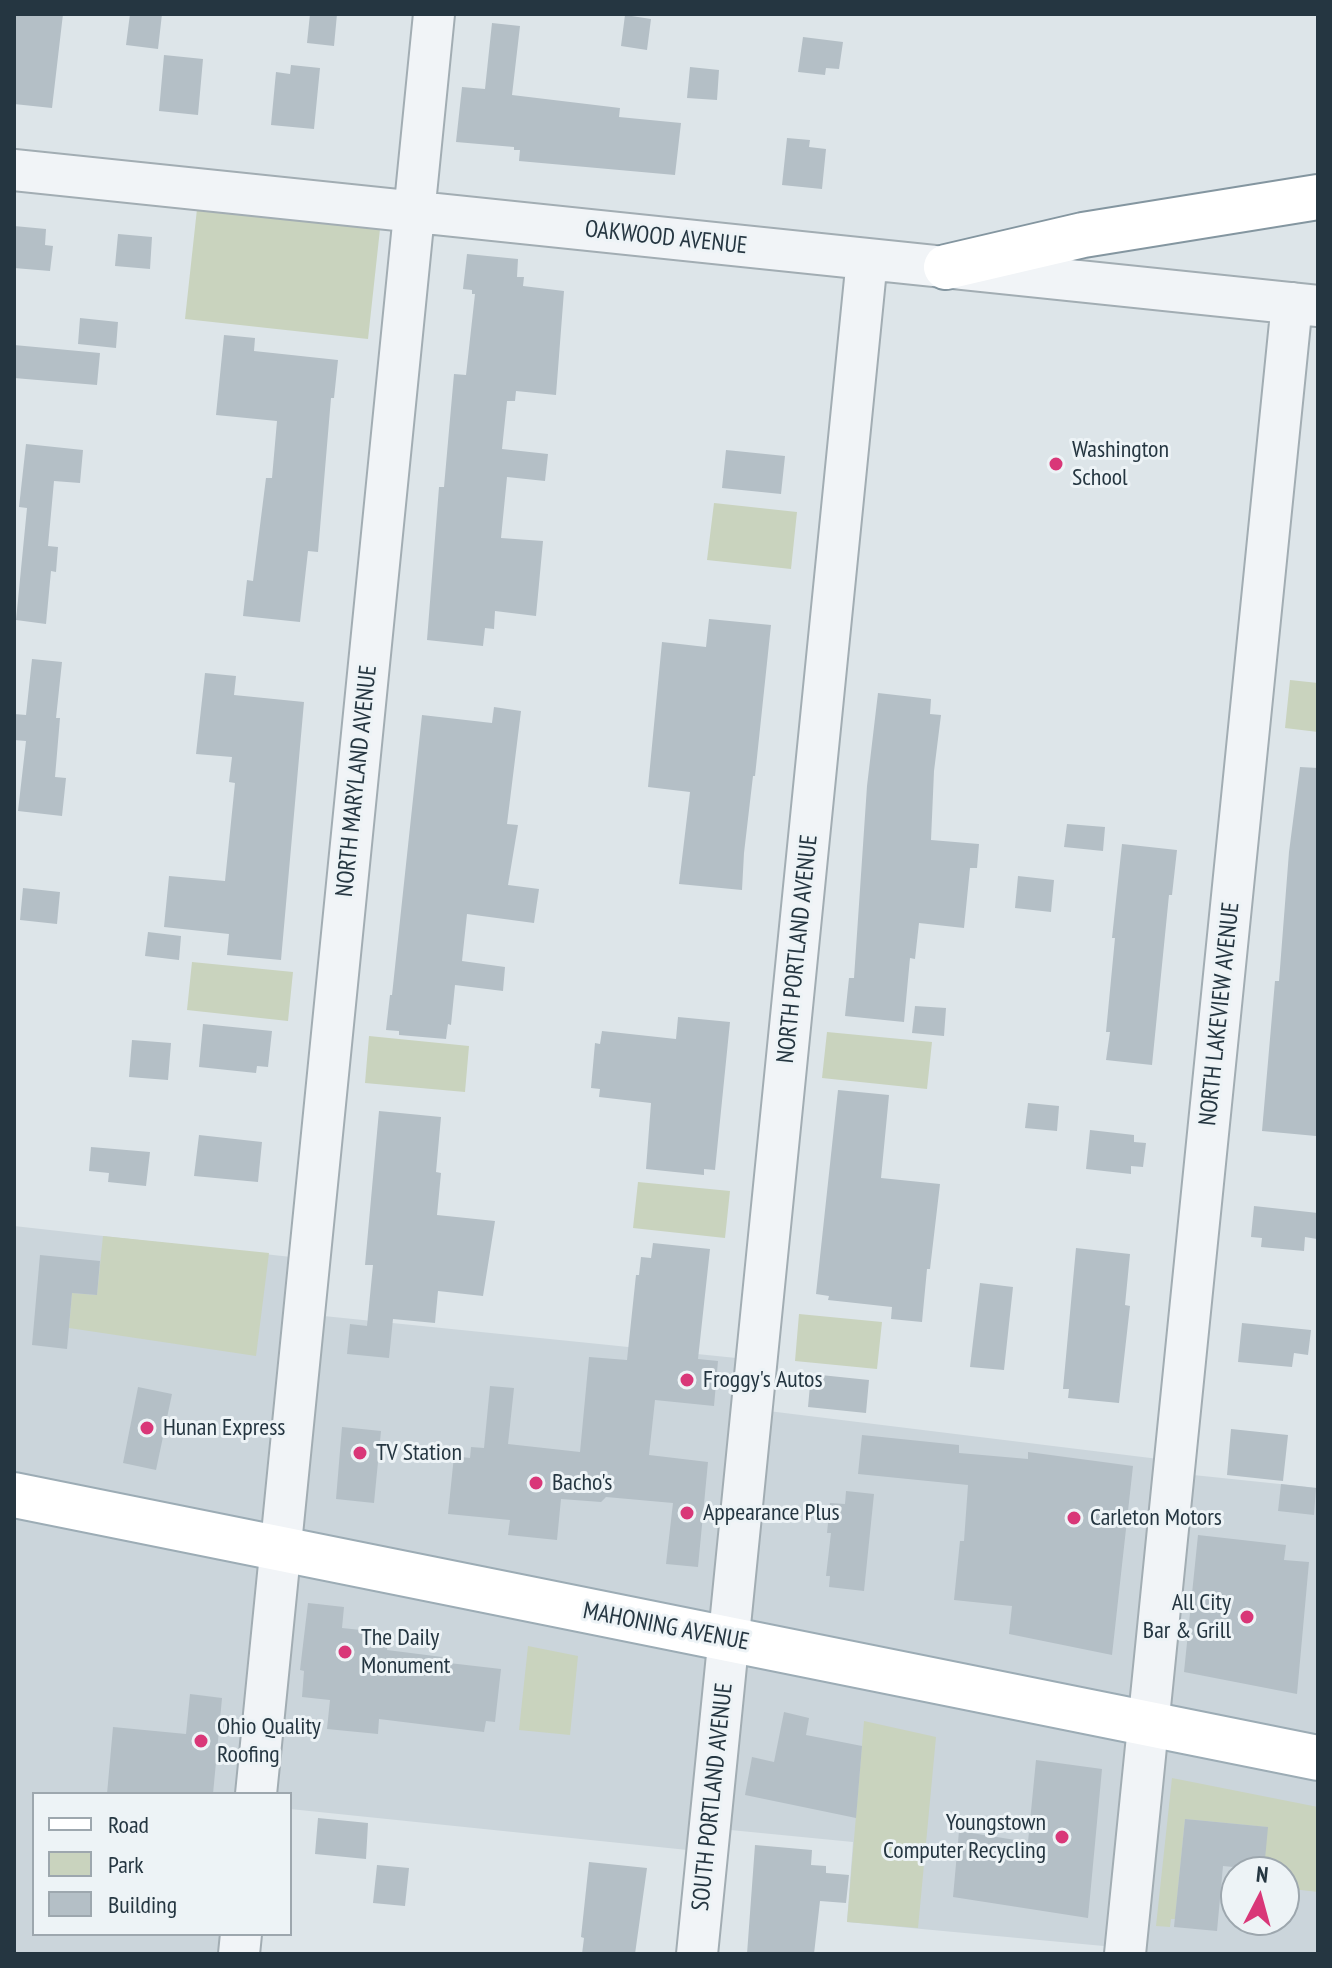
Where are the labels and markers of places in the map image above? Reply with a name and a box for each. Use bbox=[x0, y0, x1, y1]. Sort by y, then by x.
place label: Washington School bbox=[1072, 436, 1169, 492]
marker: Washington School bbox=[1047, 455, 1065, 473]
place label: Froggy's Autos bbox=[703, 1366, 823, 1394]
marker: Froggy's Autos bbox=[678, 1371, 696, 1389]
place label: Hunan Express bbox=[163, 1414, 285, 1442]
marker: Hunan Express bbox=[138, 1419, 156, 1437]
place label: TV Station bbox=[376, 1439, 462, 1467]
marker: TV Station bbox=[351, 1444, 369, 1462]
place label: Bacho's bbox=[552, 1469, 612, 1497]
marker: Bacho's bbox=[527, 1474, 545, 1492]
place label: Appearance Plus bbox=[703, 1499, 840, 1527]
marker: Appearance Plus bbox=[678, 1504, 696, 1522]
place label: Carleton Motors bbox=[1090, 1504, 1222, 1532]
marker: Carleton Motors bbox=[1065, 1509, 1083, 1527]
place label: All City Bar & Grill bbox=[1143, 1589, 1231, 1645]
marker: All City Bar & Grill bbox=[1238, 1608, 1256, 1626]
place label: The Daily Monument bbox=[361, 1624, 450, 1680]
marker: The Daily Monument bbox=[336, 1643, 354, 1661]
place label: Ohio Quality Roofing bbox=[217, 1713, 321, 1769]
marker: Ohio Quality Roofing bbox=[192, 1732, 210, 1750]
place label: Youngstown Computer Recycling bbox=[883, 1809, 1046, 1865]
marker: Youngstown Computer Recycling bbox=[1053, 1828, 1071, 1846]

